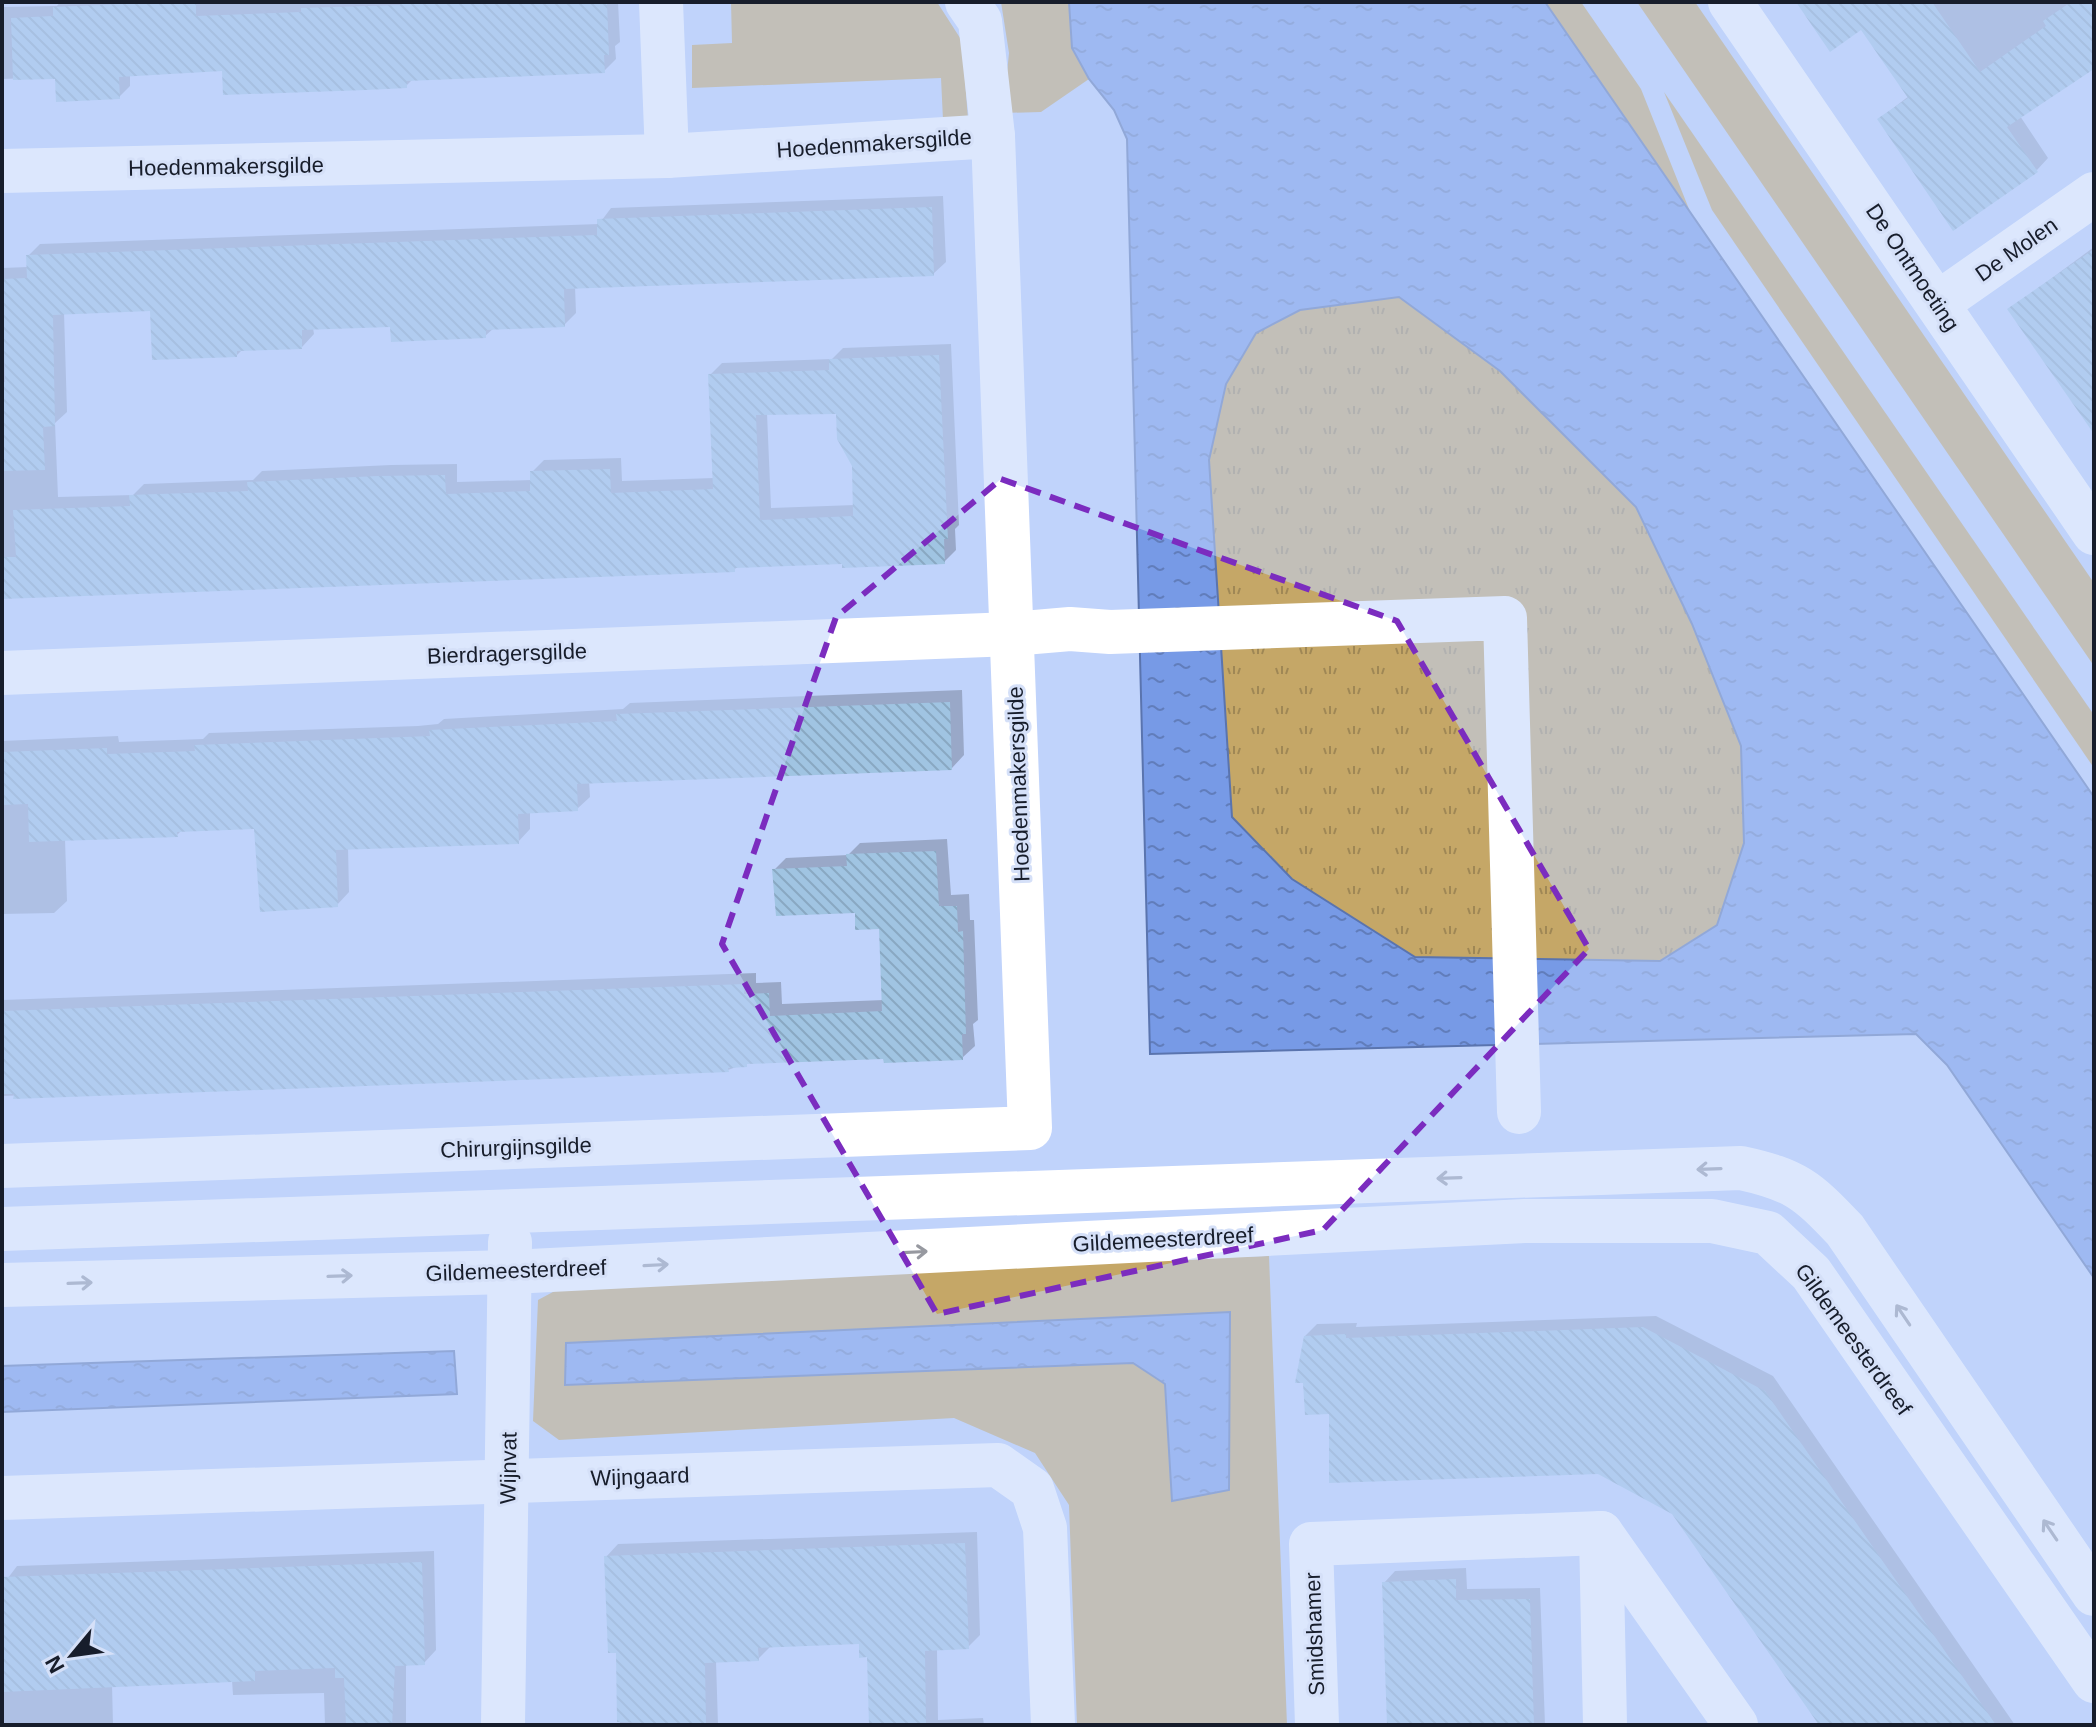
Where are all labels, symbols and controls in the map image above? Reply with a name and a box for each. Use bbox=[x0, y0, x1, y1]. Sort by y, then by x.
street label: Hoedenmakersgilde bbox=[776, 124, 973, 163]
street label: Hoedenmakersgilde bbox=[128, 152, 324, 181]
street label: De Ontmoeting bbox=[1861, 199, 1964, 336]
street label: De Molen bbox=[1971, 212, 2062, 287]
street label: Bierdragersgilde bbox=[427, 638, 588, 669]
street label: Hoedenmakersgilde bbox=[1003, 686, 1034, 882]
street label: Chirurgijnsgilde bbox=[440, 1132, 592, 1163]
one-way arrow bbox=[1696, 1162, 1723, 1177]
one-way arrow bbox=[1436, 1170, 1463, 1185]
street label: Gildemeesterdreef bbox=[1072, 1222, 1255, 1257]
one-way arrow bbox=[901, 1244, 928, 1259]
street label: Gildemeesterdreef bbox=[425, 1255, 608, 1286]
one-way arrow bbox=[642, 1257, 669, 1272]
street label: Gildemeesterdreef bbox=[1790, 1259, 1917, 1421]
one-way arrow bbox=[326, 1268, 353, 1284]
one-way arrow bbox=[66, 1275, 93, 1291]
one-way arrow bbox=[1895, 1304, 1911, 1327]
street label: Wijnvat bbox=[495, 1432, 522, 1504]
street label: Wijngaard bbox=[590, 1462, 690, 1491]
one-way arrow bbox=[2042, 1519, 2058, 1541]
street label: Smidshamer bbox=[1300, 1572, 1329, 1696]
north arrow bbox=[32, 1615, 112, 1695]
text: N bbox=[40, 1651, 70, 1677]

